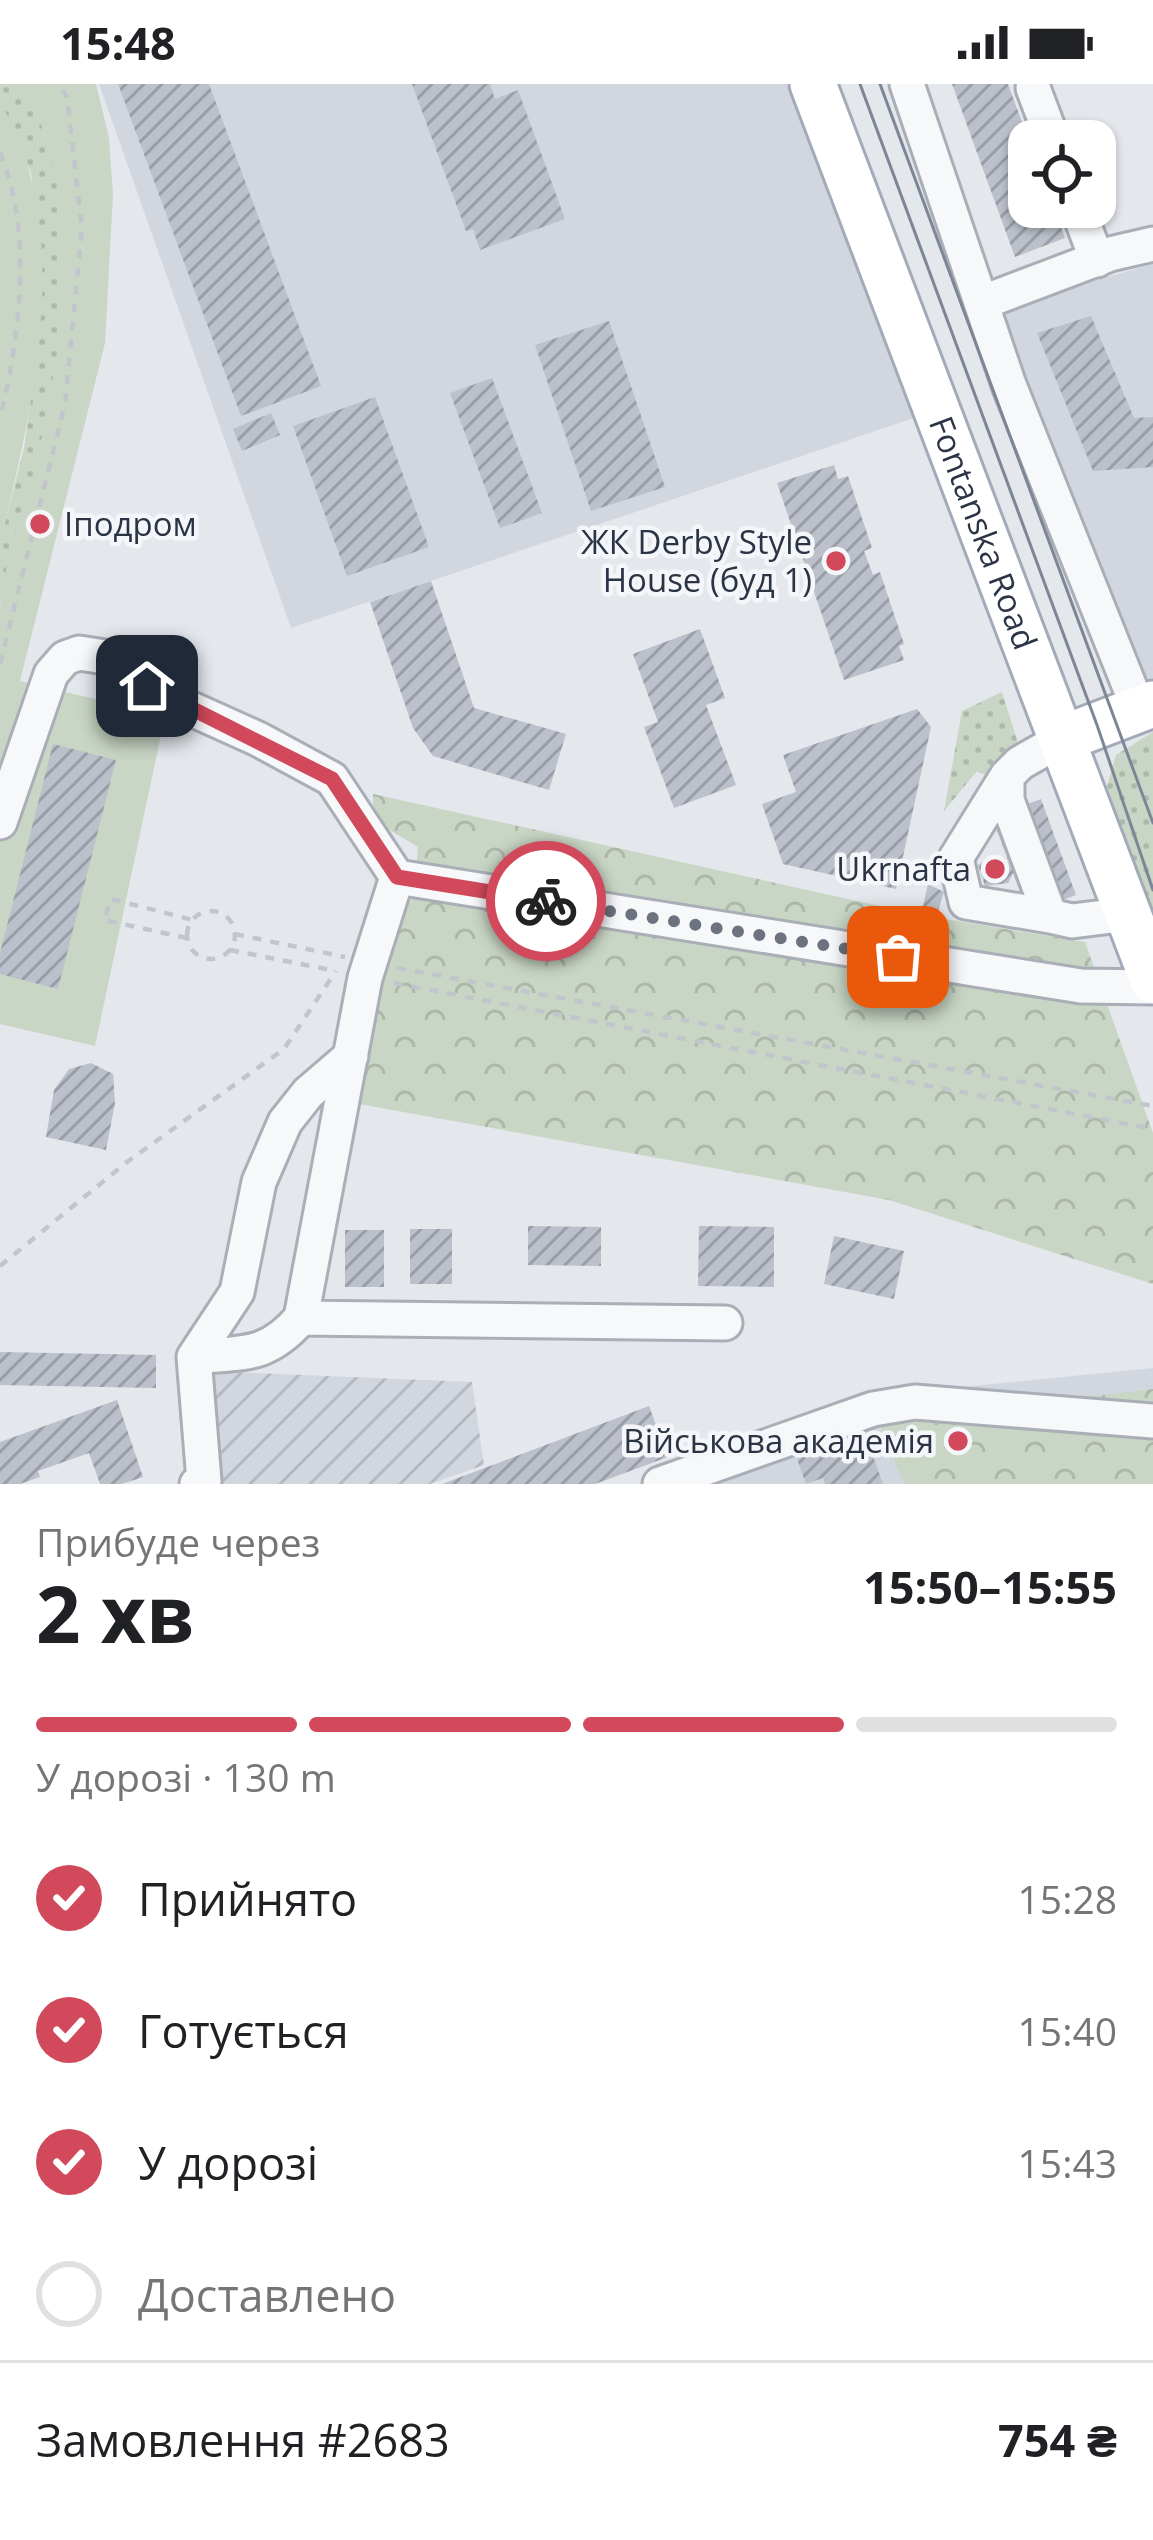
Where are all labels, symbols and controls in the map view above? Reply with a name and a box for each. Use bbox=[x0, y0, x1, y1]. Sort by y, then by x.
text: 15:48 bbox=[60, 12, 176, 73]
map controls bbox=[1008, 120, 1116, 228]
button: locate bbox=[1008, 120, 1116, 228]
street label: Fontanska Road bbox=[919, 409, 1048, 656]
place label: Іподром bbox=[64, 501, 197, 546]
marker: Іподром bbox=[27, 511, 53, 537]
place label: ЖК Derby Style House (буд 1) bbox=[581, 519, 812, 602]
marker: ЖК Derby Style House (буд 1) bbox=[823, 548, 849, 574]
pin bbox=[96, 635, 198, 737]
icon: home bbox=[114, 653, 180, 719]
courier bbox=[486, 841, 606, 961]
place label: Ukrnafta bbox=[836, 846, 971, 891]
marker: Ukrnafta bbox=[982, 856, 1008, 882]
icon: bike bbox=[513, 868, 579, 934]
pin bbox=[847, 906, 949, 1008]
icon: bag bbox=[865, 924, 931, 990]
place label: Військова академія bbox=[623, 1418, 934, 1463]
marker: Військова академія bbox=[945, 1428, 971, 1454]
text: Прибуде через bbox=[36, 1515, 320, 1568]
text: 15:50–15:55 bbox=[863, 1556, 1117, 1617]
text: 2 хв bbox=[36, 1560, 195, 1666]
text: У дорозі · 130 m bbox=[36, 1750, 336, 1803]
icon: check bbox=[36, 1865, 102, 1931]
text: Прийнято bbox=[138, 1868, 357, 1929]
text: 15:28 bbox=[1018, 1872, 1117, 1925]
icon: check bbox=[36, 1997, 102, 2063]
text: Готується bbox=[138, 2000, 349, 2061]
text: 15:40 bbox=[1018, 2004, 1117, 2057]
icon: check bbox=[36, 2129, 102, 2195]
text: У дорозі bbox=[138, 2132, 318, 2193]
text: 15:43 bbox=[1018, 2136, 1117, 2189]
text: Доставлено bbox=[138, 2264, 396, 2325]
text: Замовлення #2683 bbox=[36, 2409, 450, 2470]
text: 754 ₴ bbox=[998, 2409, 1117, 2470]

